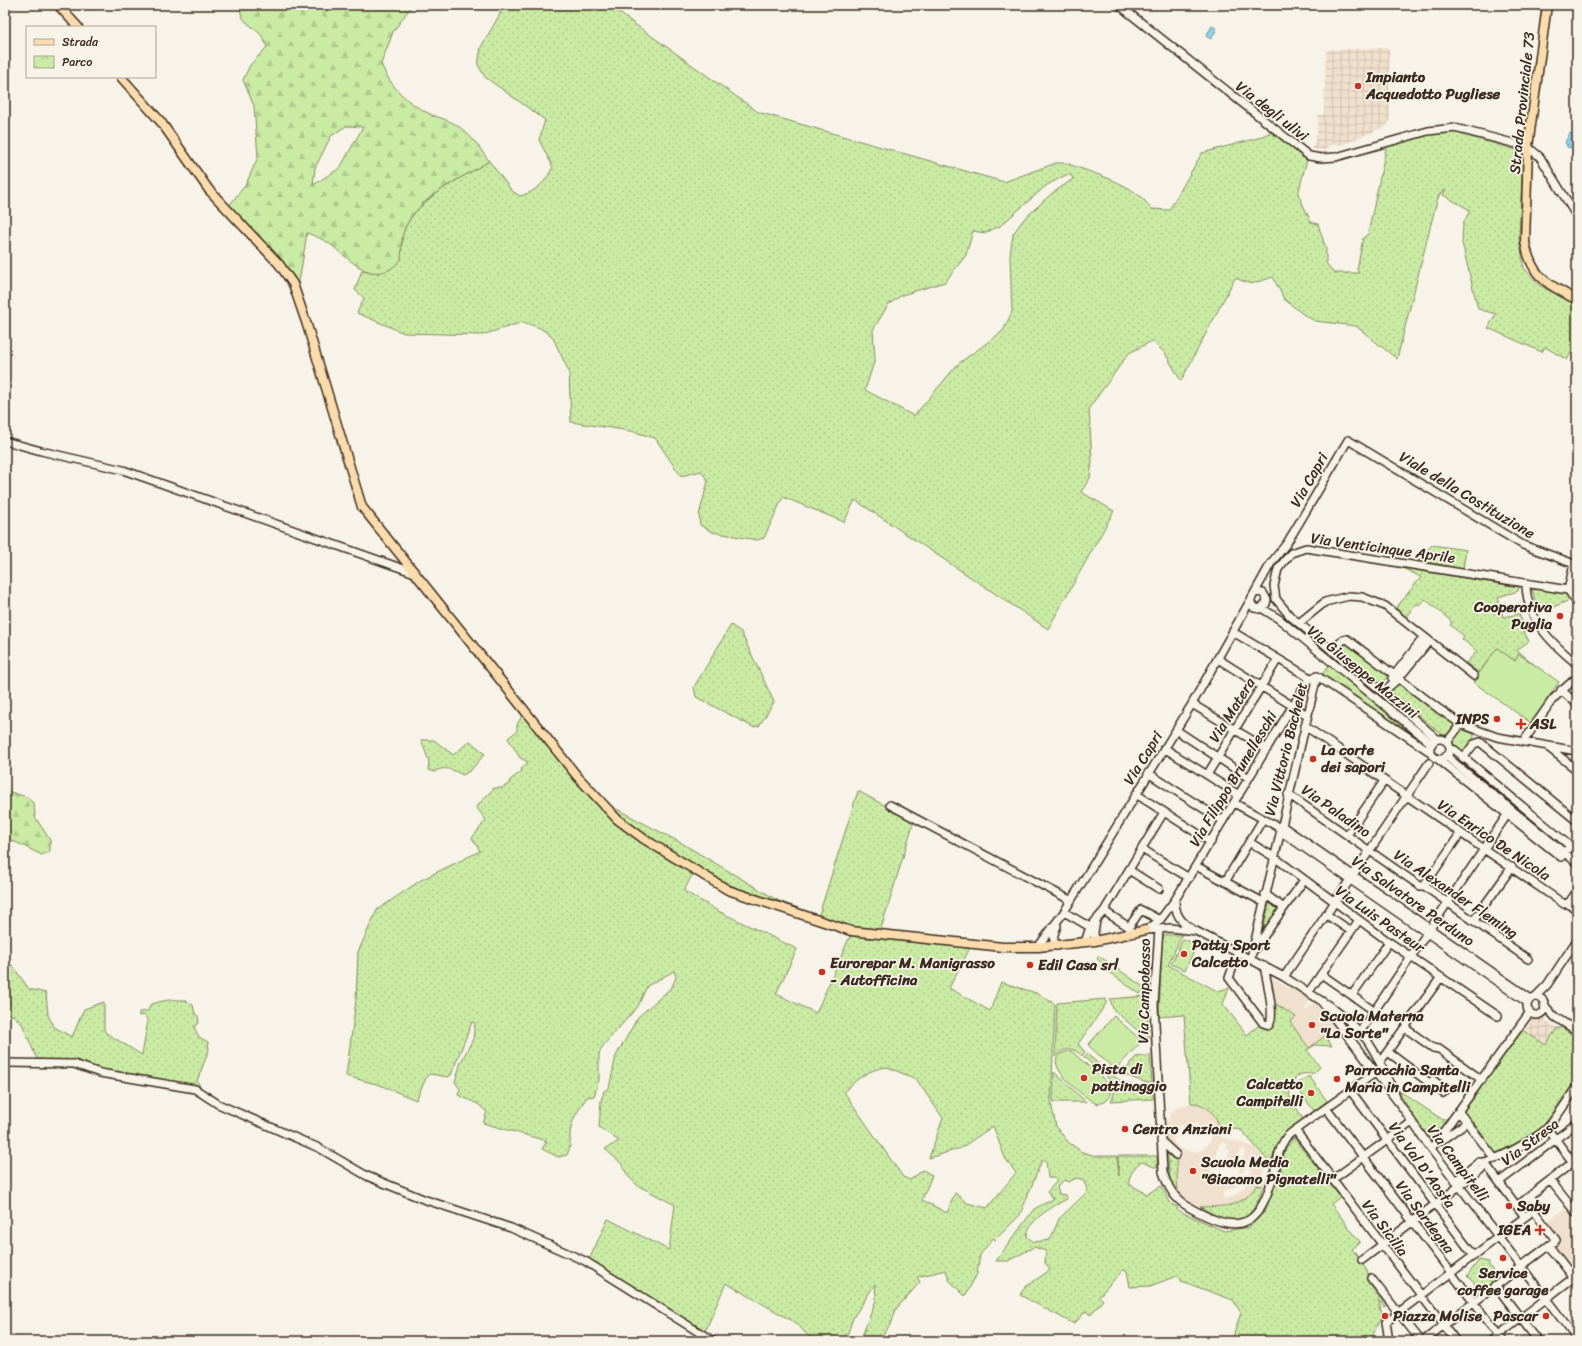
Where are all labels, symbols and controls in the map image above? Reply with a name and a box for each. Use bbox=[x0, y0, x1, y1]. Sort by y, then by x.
legend bbox=[26, 26, 156, 78]
text: Strada bbox=[62, 31, 99, 53]
street label: Strada Provinciale 73 bbox=[1502, 31, 1542, 175]
text: Parco bbox=[62, 51, 92, 73]
place label: Impianto Acquedotto Pugliese bbox=[1365, 64, 1501, 107]
street label: Via degli ulivi bbox=[1230, 74, 1315, 149]
marker: Impianto Acquedotto Pugliese bbox=[1353, 81, 1363, 91]
street label: Viale della Costituzione bbox=[1394, 444, 1540, 546]
street label: Via Capri bbox=[1283, 447, 1336, 512]
street label: Via Venticinque Aprile bbox=[1309, 525, 1457, 571]
place label: Cooperativa Puglia bbox=[1473, 594, 1552, 637]
marker: Cooperativa Puglia bbox=[1555, 611, 1565, 621]
street label: Via Giuseppe Mazzini bbox=[1301, 618, 1425, 726]
street label: Via Matera bbox=[1202, 672, 1263, 748]
street label: Via Vittorio Bachelet bbox=[1257, 679, 1315, 819]
street label: Via Filippo Brunelleschi bbox=[1182, 705, 1284, 852]
place label: INPS bbox=[1455, 706, 1490, 732]
place label: ASL bbox=[1529, 711, 1557, 737]
marker: INPS bbox=[1492, 714, 1502, 724]
marker: ASL bbox=[1515, 718, 1527, 730]
street label: Via Capri bbox=[1116, 725, 1170, 790]
place label: La corte dei sapori bbox=[1321, 737, 1386, 780]
marker: La corte dei sapori bbox=[1308, 754, 1318, 764]
street label: Via Paladino bbox=[1296, 777, 1377, 845]
street label: Via Enrico De Nicola bbox=[1432, 792, 1557, 888]
street label: Via Alexander Fleming bbox=[1388, 842, 1524, 946]
street label: Via Salvatore Perduno bbox=[1346, 849, 1481, 954]
street label: Via Luis Pasteur bbox=[1330, 878, 1431, 960]
place label: Patty Sport Calcetto bbox=[1191, 932, 1271, 975]
street label: Via Campobasso bbox=[1130, 938, 1158, 1044]
marker: Patty Sport Calcetto bbox=[1179, 949, 1189, 959]
place label: Eurorepar M. Manigrasso - Autofficina bbox=[830, 950, 995, 993]
place label: Edil Casa srl bbox=[1038, 952, 1119, 978]
marker: Edil Casa srl bbox=[1025, 960, 1035, 970]
marker: Eurorepar M. Manigrasso - Autofficina bbox=[817, 967, 827, 977]
place label: Scuola Materna "La Sorte" bbox=[1319, 1003, 1424, 1046]
marker: Scuola Materna "La Sorte" bbox=[1307, 1020, 1317, 1030]
place label: Pista di pattinaggio bbox=[1091, 1056, 1167, 1099]
place label: Parrocchia Santa Maria in Campitelli bbox=[1344, 1057, 1471, 1100]
place label: Calcetto Campitelli bbox=[1236, 1071, 1304, 1114]
marker: Pista di pattinaggio bbox=[1079, 1073, 1089, 1083]
marker: Parrocchia Santa Maria in Campitelli bbox=[1332, 1074, 1342, 1084]
marker: Calcetto Campitelli bbox=[1306, 1088, 1316, 1098]
street label: Via Stresa bbox=[1495, 1111, 1565, 1173]
place label: Centro Anziani bbox=[1132, 1116, 1232, 1142]
street label: Via Val D'Aosta bbox=[1382, 1116, 1463, 1214]
street label: Via Campitelli bbox=[1420, 1119, 1496, 1208]
marker: Centro Anziani bbox=[1120, 1124, 1130, 1134]
place label: Scuola Media "Giacomo Pignatelli" bbox=[1200, 1149, 1338, 1192]
marker: Scuola Media "Giacomo Pignatelli" bbox=[1188, 1166, 1198, 1176]
street label: Via Sardegna bbox=[1389, 1175, 1462, 1260]
place label: Saby bbox=[1516, 1193, 1551, 1219]
street label: Via Sicilia bbox=[1355, 1194, 1415, 1262]
marker: Saby bbox=[1504, 1201, 1514, 1211]
place label: IGEA bbox=[1497, 1217, 1531, 1243]
marker: IGEA bbox=[1534, 1224, 1546, 1236]
marker: Service coffee garage bbox=[1498, 1253, 1508, 1263]
place label: Service coffee garage bbox=[1457, 1260, 1549, 1303]
place label: Piazza Molise bbox=[1393, 1303, 1483, 1329]
place label: Pascar bbox=[1493, 1303, 1540, 1329]
marker: Piazza Molise bbox=[1380, 1311, 1390, 1321]
marker: Pascar bbox=[1541, 1311, 1551, 1321]

